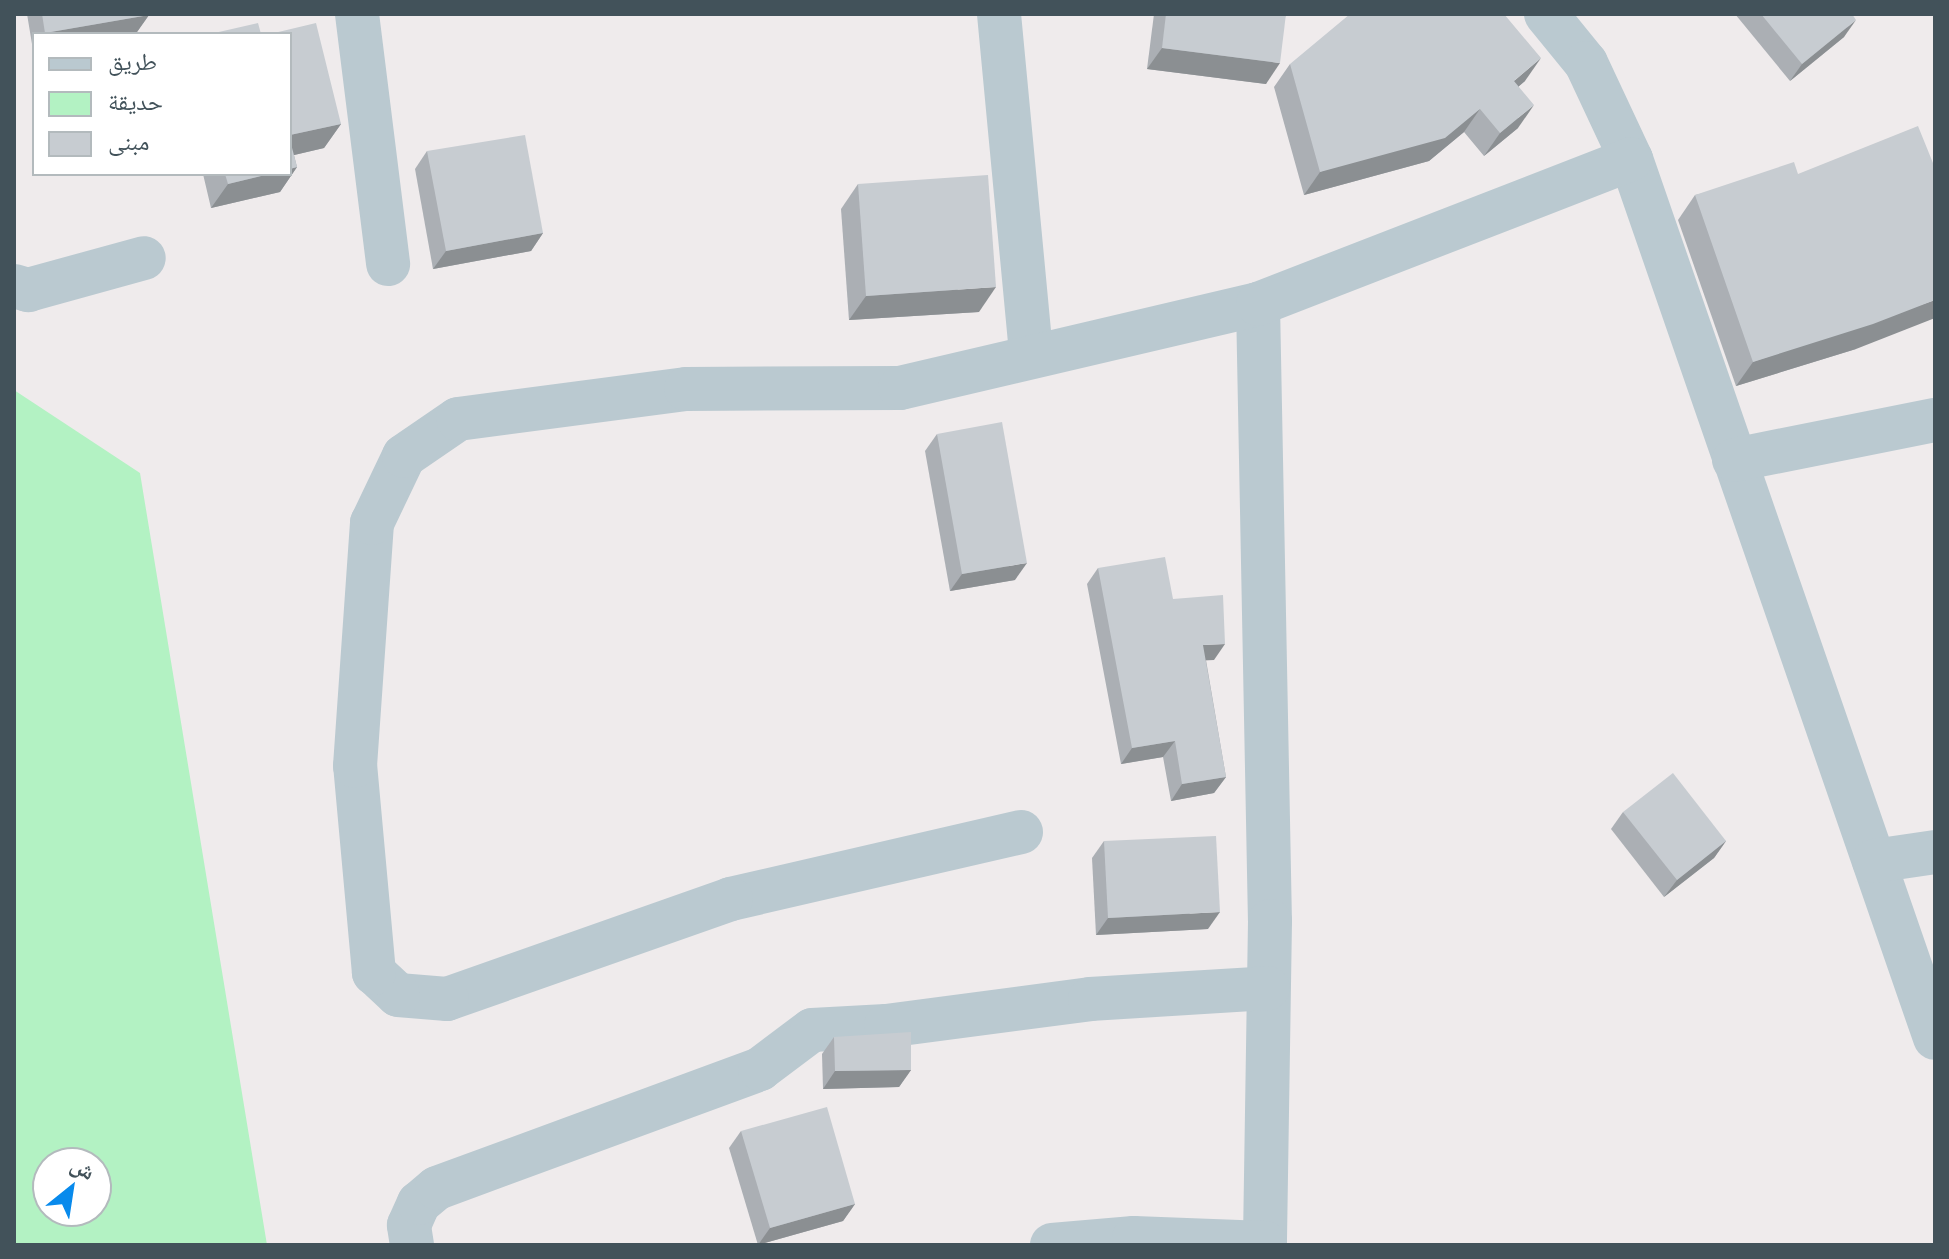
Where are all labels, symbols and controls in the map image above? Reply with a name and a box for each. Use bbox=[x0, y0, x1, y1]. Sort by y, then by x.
legend bbox=[32, 32, 292, 176]
text: طريق bbox=[108, 45, 157, 77]
text: حديقة bbox=[108, 85, 163, 117]
text: مبنى bbox=[108, 125, 149, 157]
north arrow bbox=[32, 1147, 112, 1227]
text: ش bbox=[65, 1149, 101, 1187]

